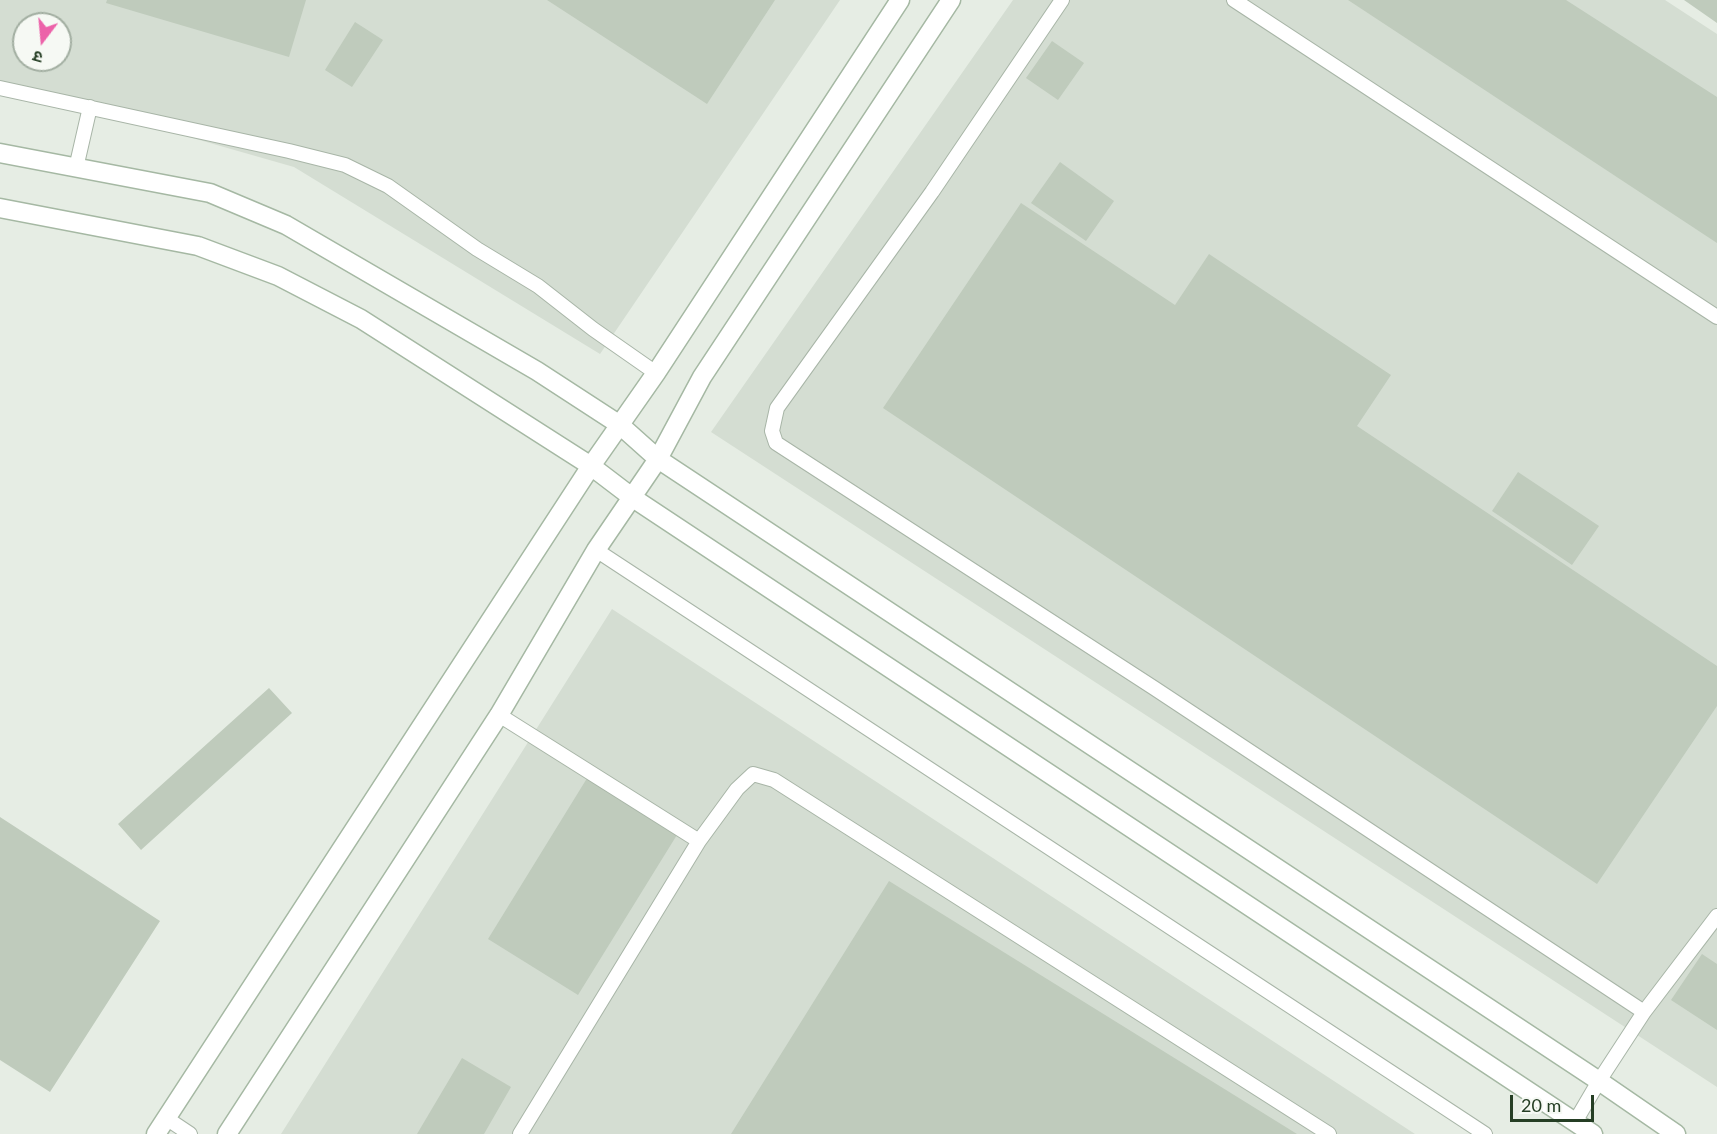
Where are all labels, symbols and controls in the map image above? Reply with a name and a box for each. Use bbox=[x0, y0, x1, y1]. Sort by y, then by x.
north arrow bbox=[12, 12, 72, 72]
text: उ bbox=[30, 47, 45, 68]
scale bar bbox=[1513, 1083, 1597, 1121]
text: 20 m bbox=[1521, 1094, 1561, 1116]

